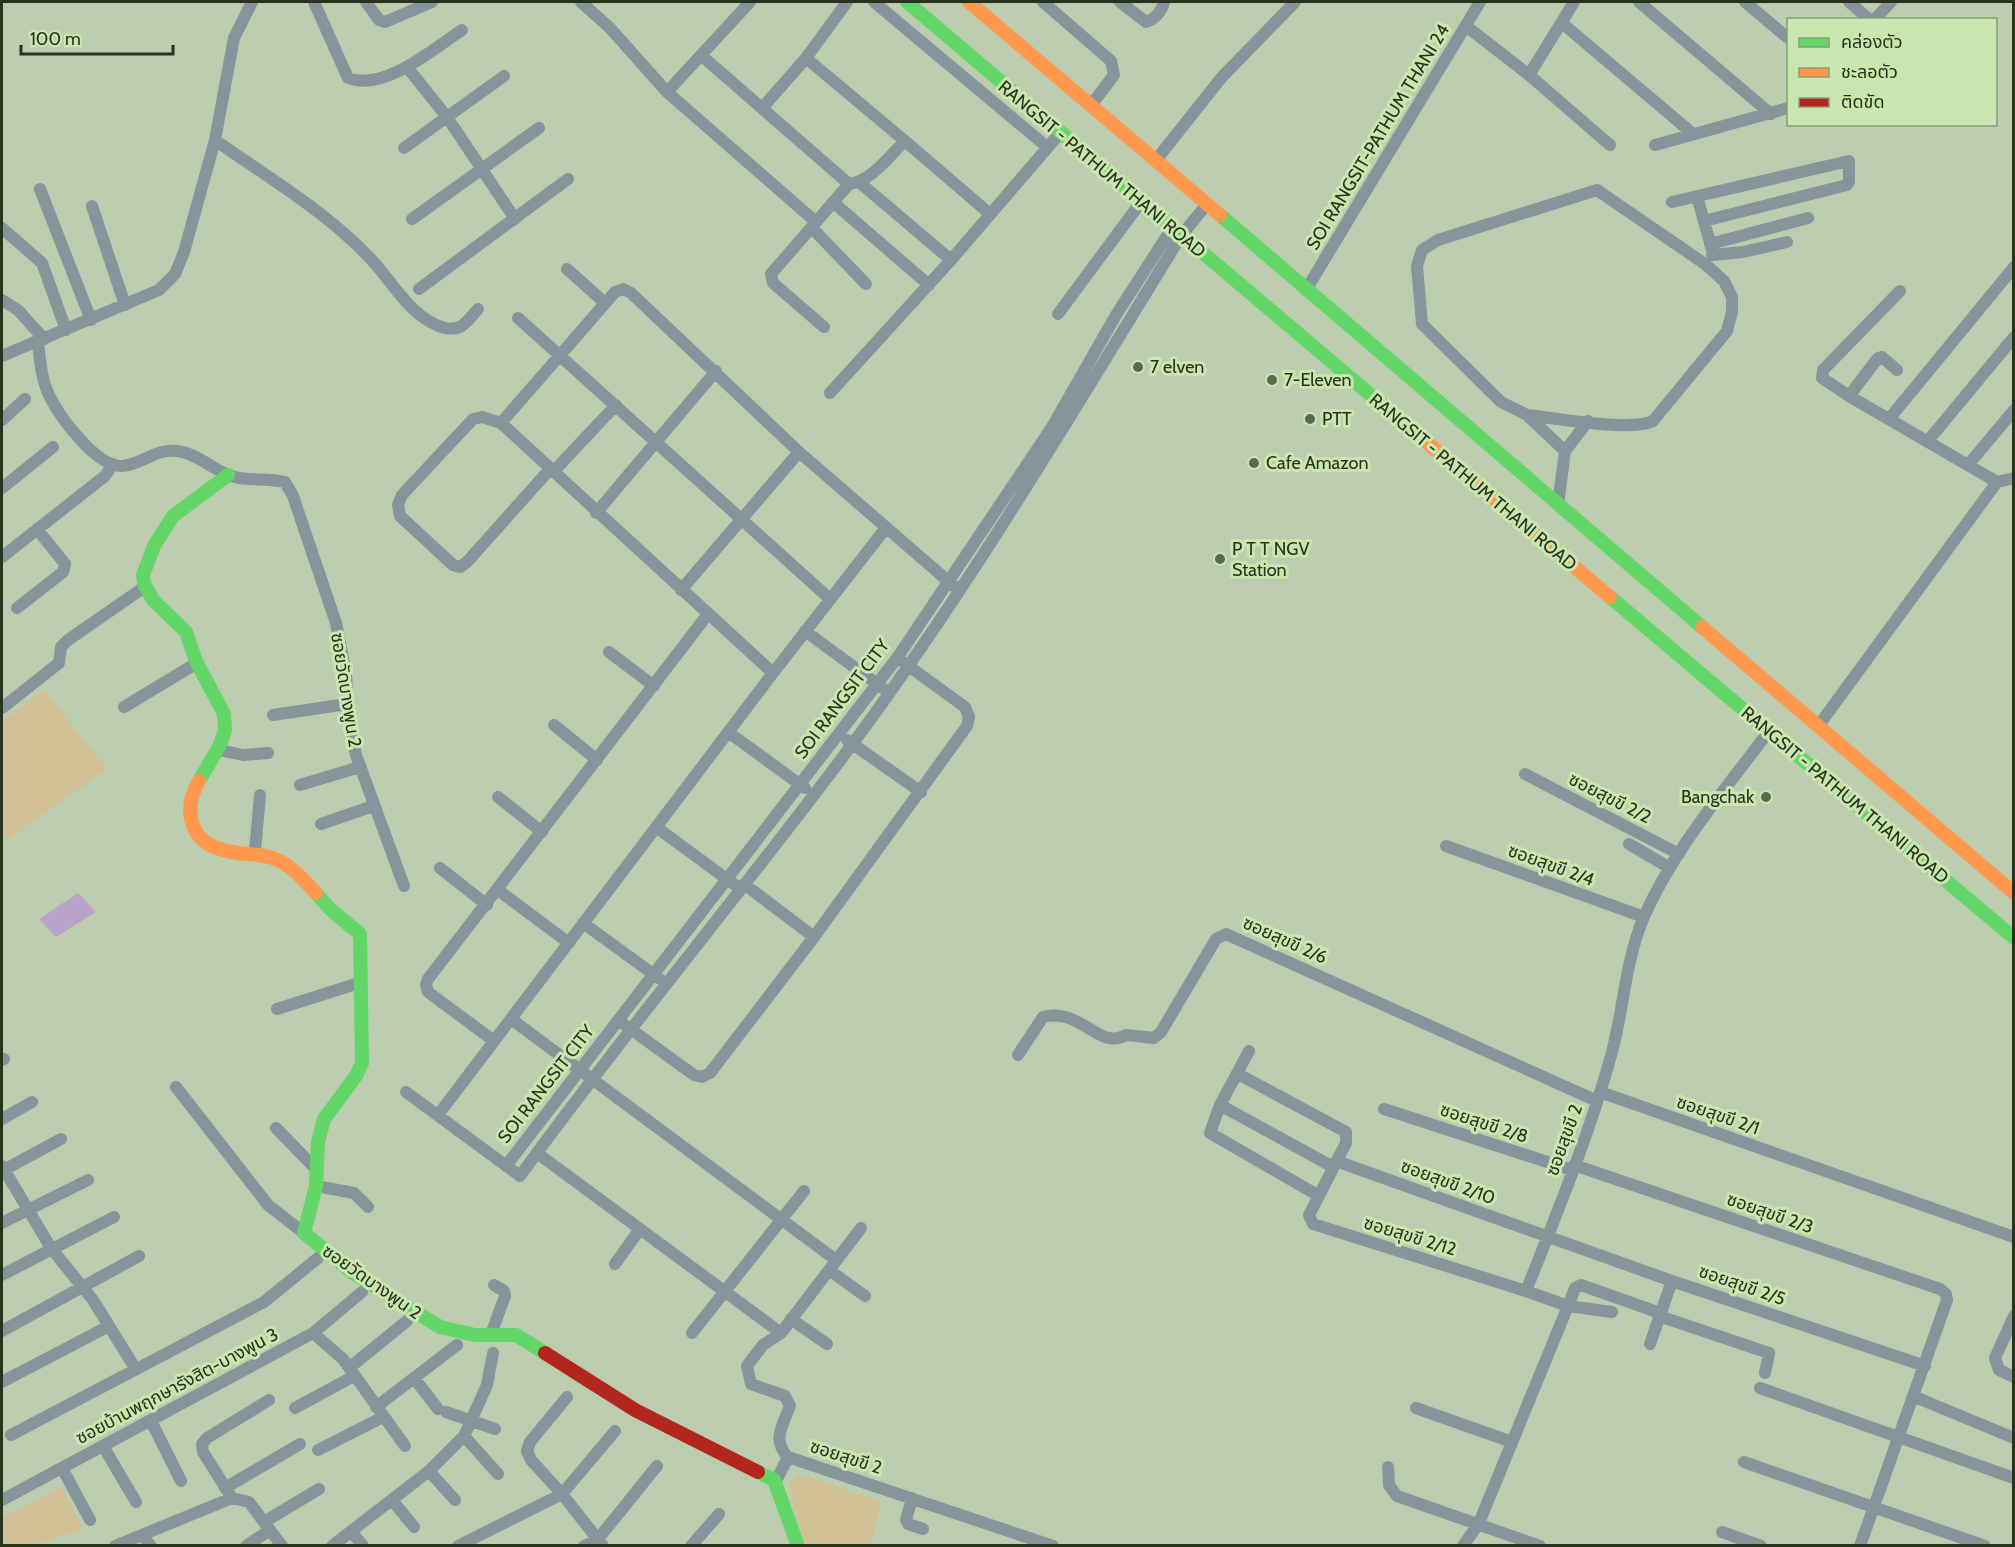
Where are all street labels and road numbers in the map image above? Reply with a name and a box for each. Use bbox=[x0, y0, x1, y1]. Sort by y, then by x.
street label: SOI RANGSIT-PATHUM THANI 24 bbox=[1302, 20, 1454, 254]
street label: RANGSIT - PATHUM THANI ROAD bbox=[994, 76, 1210, 262]
street label: RANGSIT - PATHUM THANI ROAD bbox=[1365, 389, 1581, 575]
street label: ซอยวัดบางพูน 2 bbox=[325, 631, 366, 749]
street label: SOI RANGSIT CITY bbox=[790, 634, 895, 763]
street label: RANGSIT - PATHUM THANI ROAD bbox=[1737, 702, 1953, 888]
street label: ซอยสุขขี 2/2 bbox=[1565, 768, 1655, 828]
street label: ซอยสุขขี 2/4 bbox=[1505, 839, 1597, 891]
street label: ซอยสุขขี 2/6 bbox=[1239, 912, 1331, 968]
street label: SOI RANGSIT CITY bbox=[493, 1020, 599, 1147]
street label: ซอยสุขขี 2/1 bbox=[1674, 1091, 1762, 1139]
street label: ซอยสุขขี 2/8 bbox=[1437, 1098, 1531, 1148]
street label: ซอยสุขขี 2 bbox=[1541, 1101, 1587, 1179]
street label: ซอยสุขขี 2/10 bbox=[1398, 1155, 1498, 1209]
street label: ซอยสุขขี 2/3 bbox=[1724, 1188, 1816, 1238]
street label: ซอยสุขขี 2/12 bbox=[1361, 1212, 1459, 1260]
street label: ซอยวัดบางพูน 2 bbox=[318, 1240, 426, 1325]
street label: ซอยสุขขี 2/5 bbox=[1696, 1260, 1788, 1310]
street label: ซอยบ้านพฤกษารังสิต-บางพูน 3 bbox=[72, 1323, 283, 1450]
street label: ซอยสุขขี 2 bbox=[807, 1435, 885, 1479]

